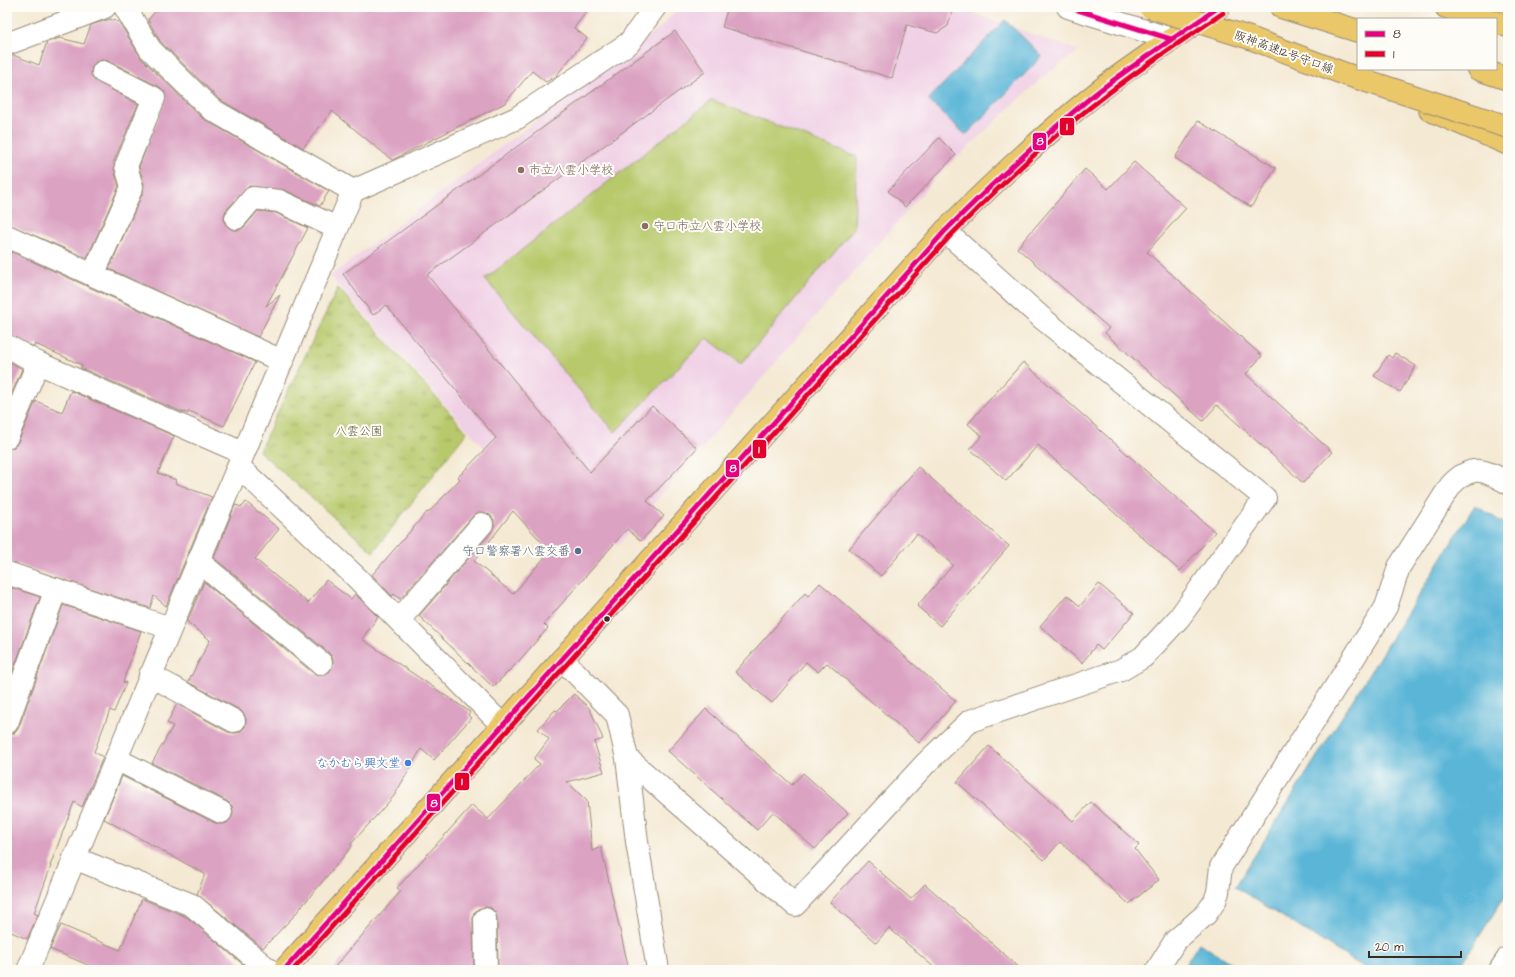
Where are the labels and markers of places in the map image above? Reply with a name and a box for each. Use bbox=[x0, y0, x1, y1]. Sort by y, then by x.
place label: 市立八雲小学校 bbox=[529, 162, 613, 179]
marker: 市立八雲小学校 bbox=[516, 165, 526, 175]
place label: 守口市立八雲小学校 bbox=[653, 218, 761, 235]
marker: 守口市立八雲小学校 bbox=[640, 221, 650, 231]
place label: 守口警察署八雲交番 bbox=[462, 543, 570, 560]
marker: 守口警察署八雲交番 bbox=[573, 546, 583, 556]
unlabelled marker bbox=[602, 614, 612, 624]
place label: なかむら興文堂 bbox=[316, 755, 400, 772]
marker: なかむら興文堂 bbox=[403, 758, 413, 768]

